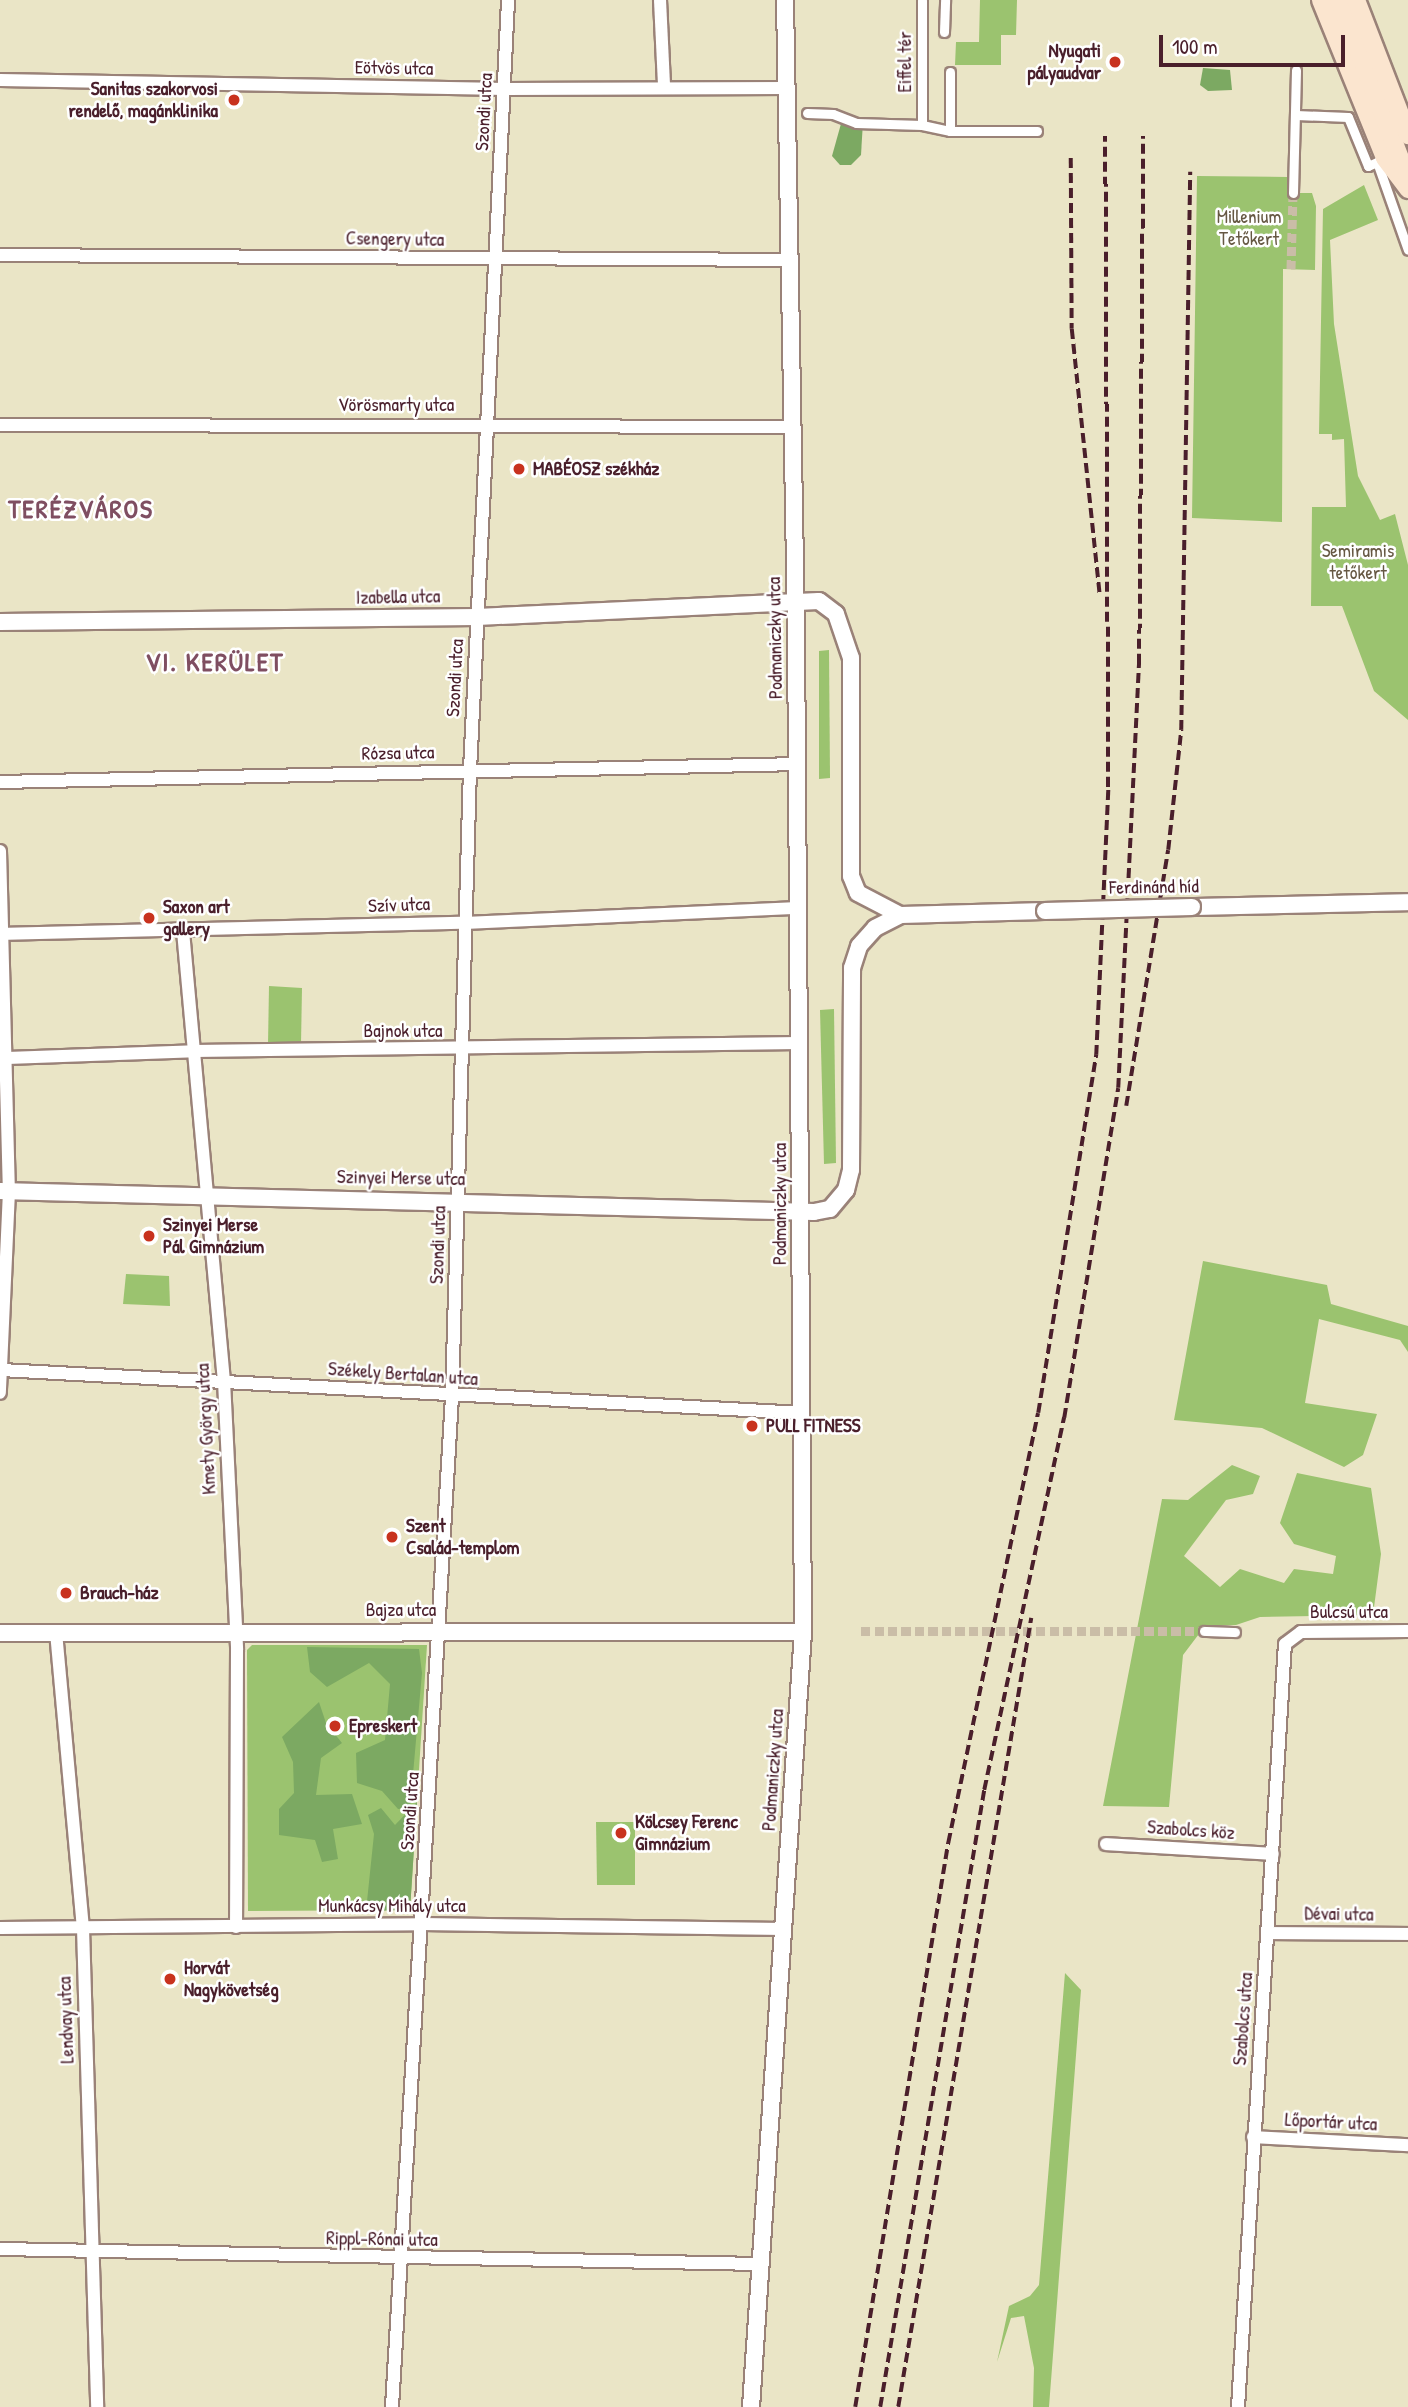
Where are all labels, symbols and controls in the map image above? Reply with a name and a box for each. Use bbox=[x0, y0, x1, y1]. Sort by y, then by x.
scale bar bbox=[1163, 21, 1348, 65]
street label: Eiffel tér bbox=[894, 31, 916, 93]
text: 100 m bbox=[1172, 32, 1218, 61]
place label: Nyugati pályaudvar bbox=[1028, 40, 1101, 84]
marker: Nyugati pályaudvar bbox=[1107, 54, 1123, 70]
street label: Eötvös utca bbox=[355, 56, 433, 80]
street label: Szondi utca bbox=[471, 72, 497, 152]
place label: Sanitas szakorvosi rendelő, magánklinika bbox=[68, 78, 218, 122]
marker: Sanitas szakorvosi rendelő, magánklinika bbox=[224, 90, 244, 110]
park label: Millenium Tetőkert bbox=[1217, 206, 1281, 250]
street label: Csengery utca bbox=[346, 227, 444, 251]
street label: Vörösmarty utca bbox=[338, 394, 454, 416]
place label: MABÉOSZ székház bbox=[533, 458, 659, 480]
marker: MABÉOSZ székház bbox=[511, 461, 527, 477]
district label: TERÉZVÁROS bbox=[9, 493, 153, 525]
park label: Semiramis tetőkert bbox=[1322, 540, 1394, 584]
street label: Podmaniczky utca bbox=[763, 577, 787, 699]
street label: Izabella utca bbox=[356, 585, 440, 609]
street label: Szondi utca bbox=[442, 638, 468, 718]
district label: VI. KERÜLET bbox=[147, 646, 283, 678]
street label: Rózsa utca bbox=[362, 741, 434, 765]
street label: Ferdinánd híd bbox=[1109, 875, 1199, 899]
street label: Szív utca bbox=[368, 893, 430, 917]
place label: Saxon art gallery bbox=[163, 896, 230, 940]
marker: Saxon art gallery bbox=[141, 910, 157, 926]
street label: Bajnok utca bbox=[363, 1020, 443, 1042]
street label: Podmaniczky utca bbox=[769, 1143, 791, 1265]
street label: Szinyei Merse utca bbox=[337, 1165, 465, 1191]
street label: Szondi utca bbox=[425, 1206, 451, 1284]
place label: Szinyei Merse Pál Gimnázium bbox=[163, 1214, 264, 1258]
marker: Szinyei Merse Pál Gimnázium bbox=[141, 1228, 157, 1244]
street label: Székely Bertalan utca bbox=[327, 1357, 479, 1391]
street label: Kmety György utca bbox=[191, 1363, 221, 1495]
place label: PULL FITNESS bbox=[766, 1415, 861, 1437]
marker: PULL FITNESS bbox=[744, 1418, 760, 1434]
place label: Szent Család-templom bbox=[406, 1515, 520, 1559]
marker: Szent Család-templom bbox=[384, 1529, 400, 1545]
place label: Brauch-ház bbox=[80, 1582, 159, 1604]
marker: Brauch-ház bbox=[58, 1585, 74, 1601]
street label: Bajza utca bbox=[366, 1599, 436, 1621]
street label: Bulcsú utca bbox=[1310, 1601, 1388, 1623]
street label: Podmaniczky utca bbox=[757, 1708, 789, 1832]
place label: Epreskert bbox=[349, 1715, 417, 1737]
marker: Epreskert bbox=[327, 1718, 343, 1734]
street label: Szondi utca bbox=[396, 1771, 424, 1851]
place label: Kölcsey Ferenc Gimnázium bbox=[635, 1811, 738, 1855]
street label: Szabolcs köz bbox=[1147, 1816, 1235, 1844]
marker: Kölcsey Ferenc Gimnázium bbox=[613, 1825, 629, 1841]
street label: Munkácsy Mihály utca bbox=[318, 1895, 466, 1917]
street label: Dévai utca bbox=[1304, 1902, 1374, 1926]
place label: Horvát Nagykövetség bbox=[184, 1957, 279, 2001]
marker: Horvát Nagykövetség bbox=[162, 1971, 178, 1987]
street label: Szabolcs utca bbox=[1228, 1972, 1258, 2066]
street label: Lendvay utca bbox=[53, 1976, 79, 2064]
street label: Lőportár utca bbox=[1284, 2108, 1378, 2136]
street label: Rippl-Rónai utca bbox=[326, 2227, 438, 2251]

